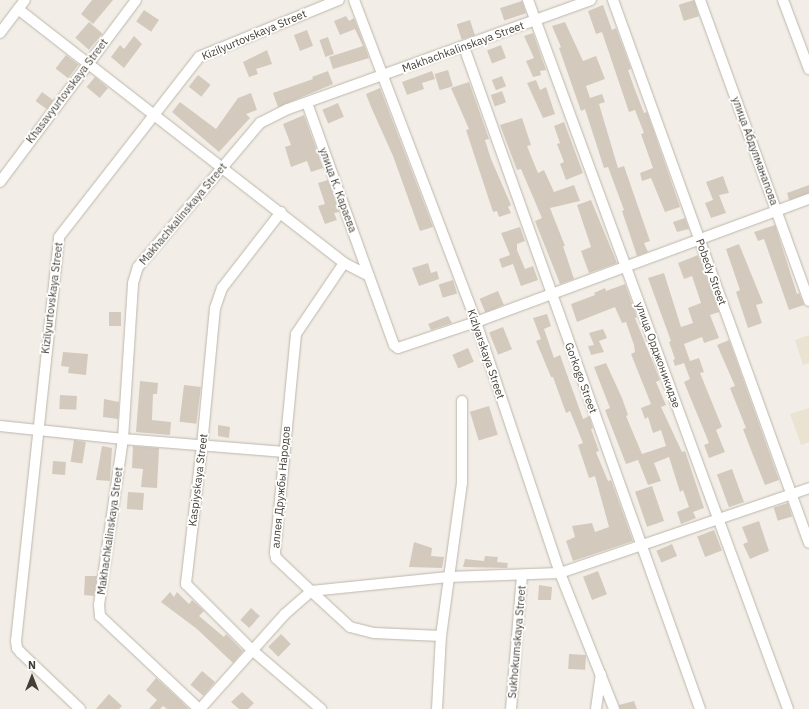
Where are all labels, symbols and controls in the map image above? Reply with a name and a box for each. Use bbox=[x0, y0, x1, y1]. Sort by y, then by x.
street label: Kizilyurtovskaya Street bbox=[200, 7, 308, 63]
street label: Makhachkalinskaya Street bbox=[400, 19, 526, 75]
street label: Khasavyurtovskaya Street bbox=[23, 36, 111, 146]
street label: улица Абдулманапова bbox=[729, 95, 781, 207]
street label: улица К. Караева bbox=[317, 146, 359, 234]
street label: Makhachkalinskaya Street bbox=[136, 160, 230, 268]
street label: Pobedy Street bbox=[693, 237, 729, 307]
street label: Kizilyurtovskaya Street bbox=[39, 241, 65, 355]
street label: улица Орджоникидзе bbox=[633, 300, 683, 410]
street label: Kizlyarskaya Street bbox=[464, 307, 508, 401]
street label: Gorkogo Street bbox=[562, 341, 600, 415]
street label: аллея Дружбы Народов bbox=[269, 425, 293, 549]
street label: Kaspiyskaya Street bbox=[186, 433, 210, 527]
street label: Makhachkalinskaya Street bbox=[94, 466, 126, 596]
street label: Sukhokumskaya Street bbox=[505, 585, 529, 699]
north arrow bbox=[12, 657, 52, 697]
text: N bbox=[28, 658, 36, 672]

